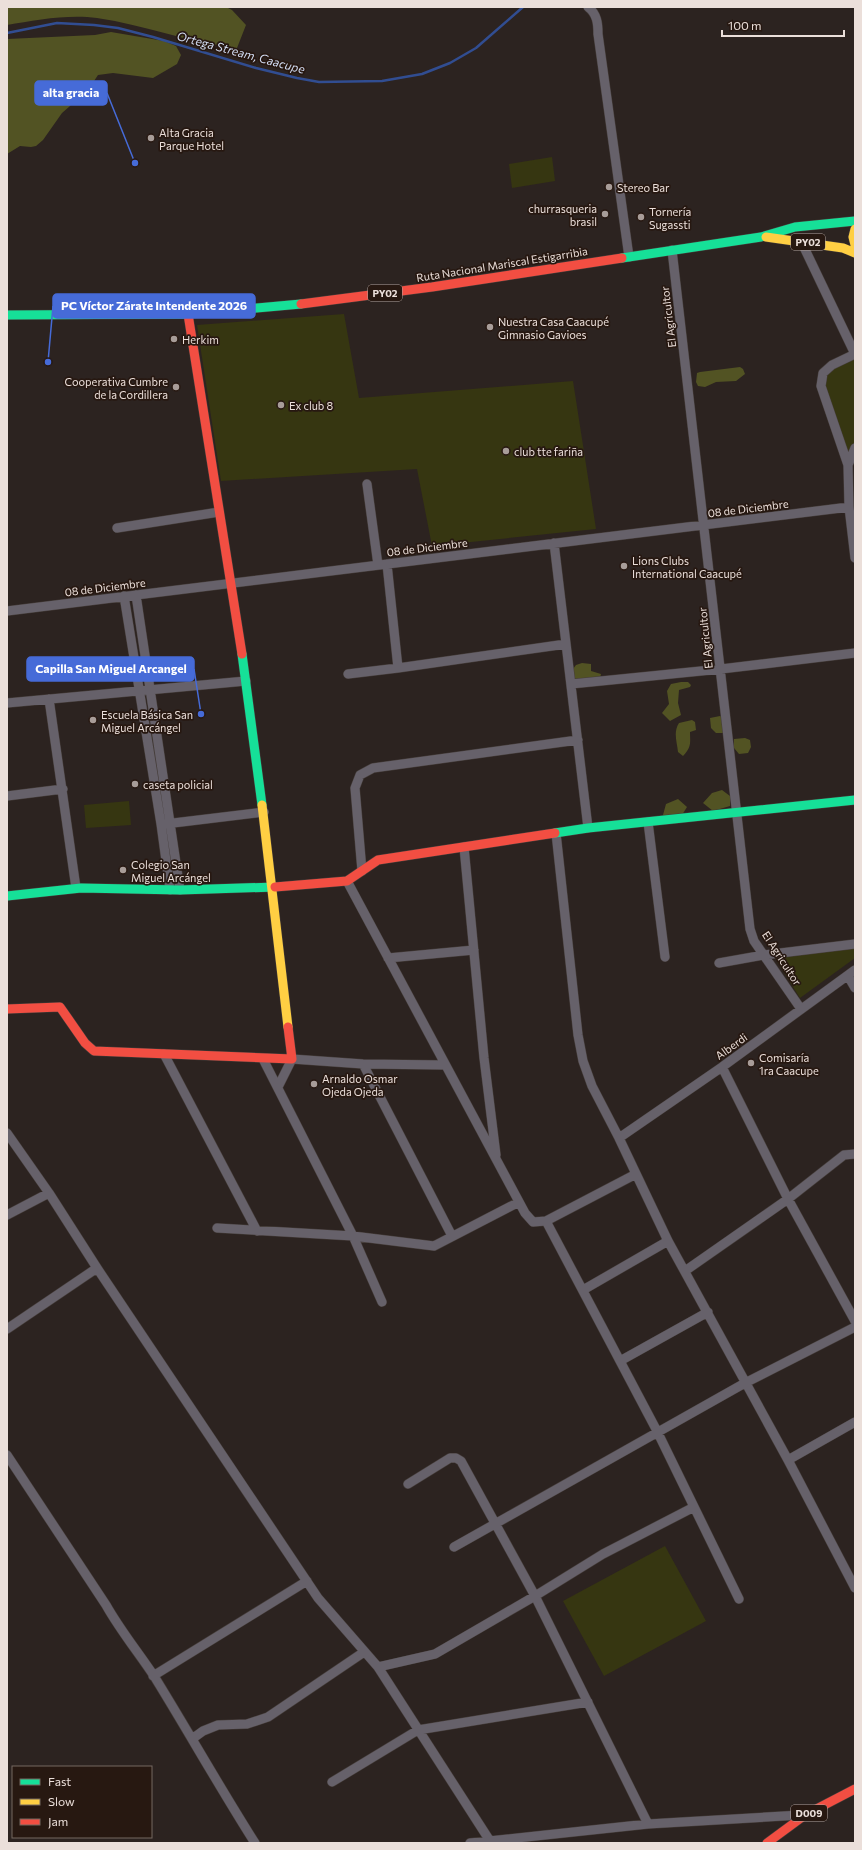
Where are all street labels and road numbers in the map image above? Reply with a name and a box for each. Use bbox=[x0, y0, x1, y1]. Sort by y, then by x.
road number: PY02 bbox=[791, 234, 825, 250]
street label: Ruta Nacional Mariscal Estigarribia bbox=[415, 244, 589, 284]
road number: PY02 bbox=[368, 285, 402, 301]
street label: El Agricultor bbox=[658, 285, 678, 348]
street label: 08 de Diciembre bbox=[707, 497, 789, 519]
street label: 08 de Diciembre bbox=[386, 536, 468, 558]
street label: 08 de Diciembre bbox=[64, 576, 146, 598]
street label: El Agricultor bbox=[695, 606, 715, 669]
street label: El Agricultor bbox=[760, 929, 805, 988]
street label: Alberdi bbox=[713, 1030, 750, 1062]
road number: D009 bbox=[791, 1805, 827, 1821]

